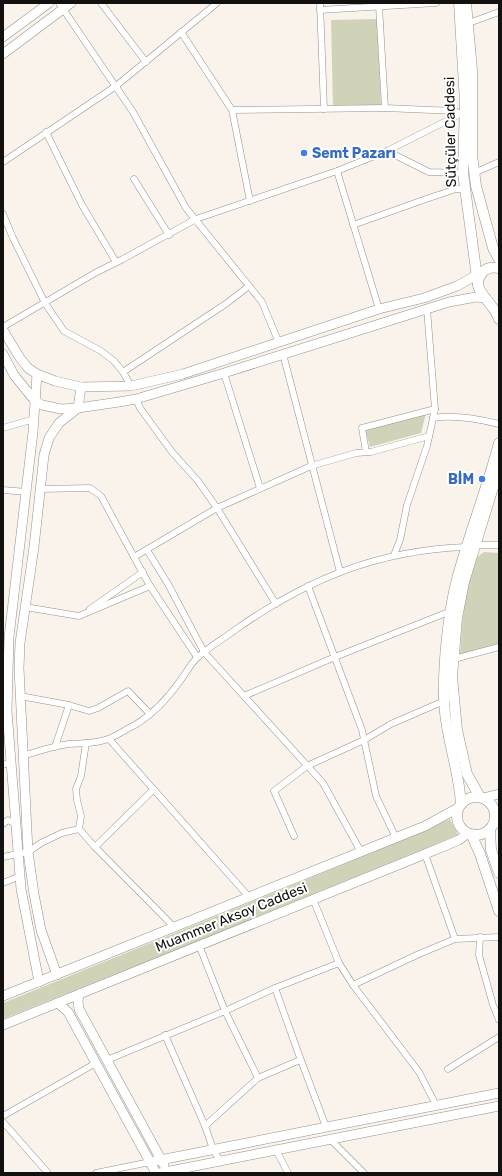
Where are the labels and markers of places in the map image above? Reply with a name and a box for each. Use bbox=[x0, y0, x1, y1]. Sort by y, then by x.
place label: Semt Pazarı bbox=[312, 145, 396, 162]
marker: Semt Pazarı bbox=[299, 148, 309, 158]
place label: BİM bbox=[448, 470, 474, 488]
marker: BİM bbox=[477, 474, 487, 484]

